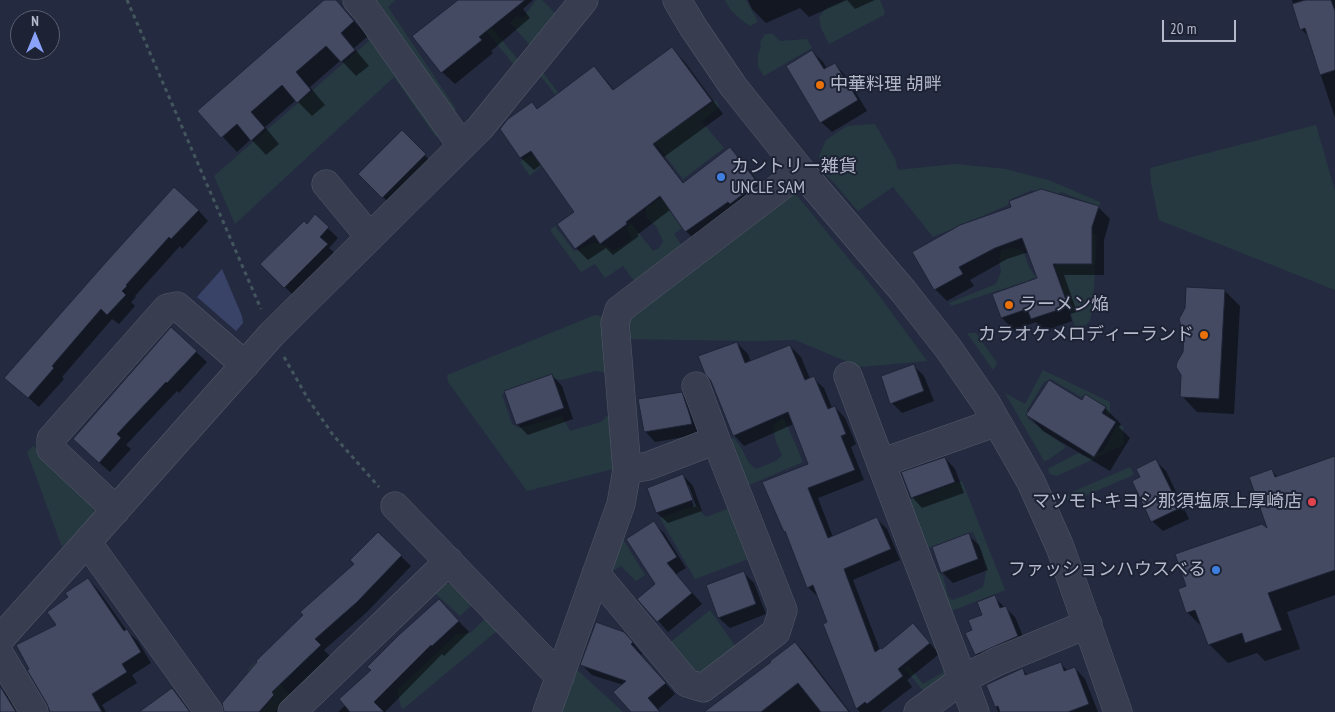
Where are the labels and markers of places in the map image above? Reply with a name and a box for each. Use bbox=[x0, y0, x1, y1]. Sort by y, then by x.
place label: 中華料理 胡畔 bbox=[830, 74, 942, 96]
marker: 中華料理 胡畔 bbox=[814, 79, 826, 91]
place label: カントリー雑貨 UNCLE SAM bbox=[731, 156, 857, 198]
marker: カントリー雑貨 UNCLE SAM bbox=[715, 171, 727, 183]
place label: ラーメン焔 bbox=[1019, 294, 1109, 316]
marker: ラーメン焔 bbox=[1003, 299, 1015, 311]
place label: カラオケメロディーランド bbox=[978, 324, 1194, 346]
marker: カラオケメロディーランド bbox=[1198, 329, 1210, 341]
place label: マツモトキヨシ那須塩原上厚崎店 bbox=[1032, 491, 1302, 513]
marker: マツモトキヨシ那須塩原上厚崎店 bbox=[1306, 496, 1318, 508]
place label: ファッションハウスべる bbox=[1008, 559, 1206, 581]
marker: ファッションハウスべる bbox=[1210, 564, 1222, 576]

